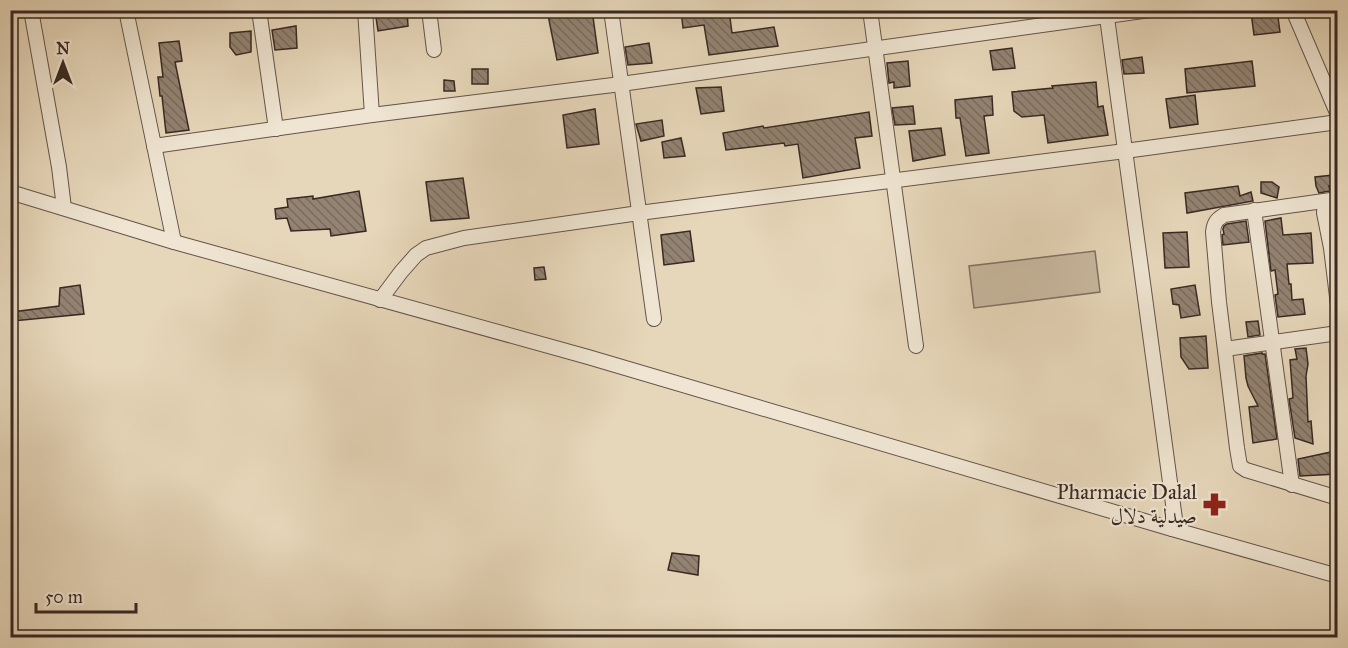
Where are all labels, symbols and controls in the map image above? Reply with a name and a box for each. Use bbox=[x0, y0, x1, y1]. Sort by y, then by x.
north arrow bbox=[33, 33, 93, 93]
text: N bbox=[56, 39, 70, 58]
place label: Pharmacie Dalal صيدلية دلال bbox=[1057, 479, 1197, 529]
pharmacy icon: Pharmacie Dalal صيدلية دلال bbox=[1202, 491, 1228, 517]
scale bar bbox=[36, 576, 136, 614]
text: 50 m bbox=[45, 586, 83, 608]

